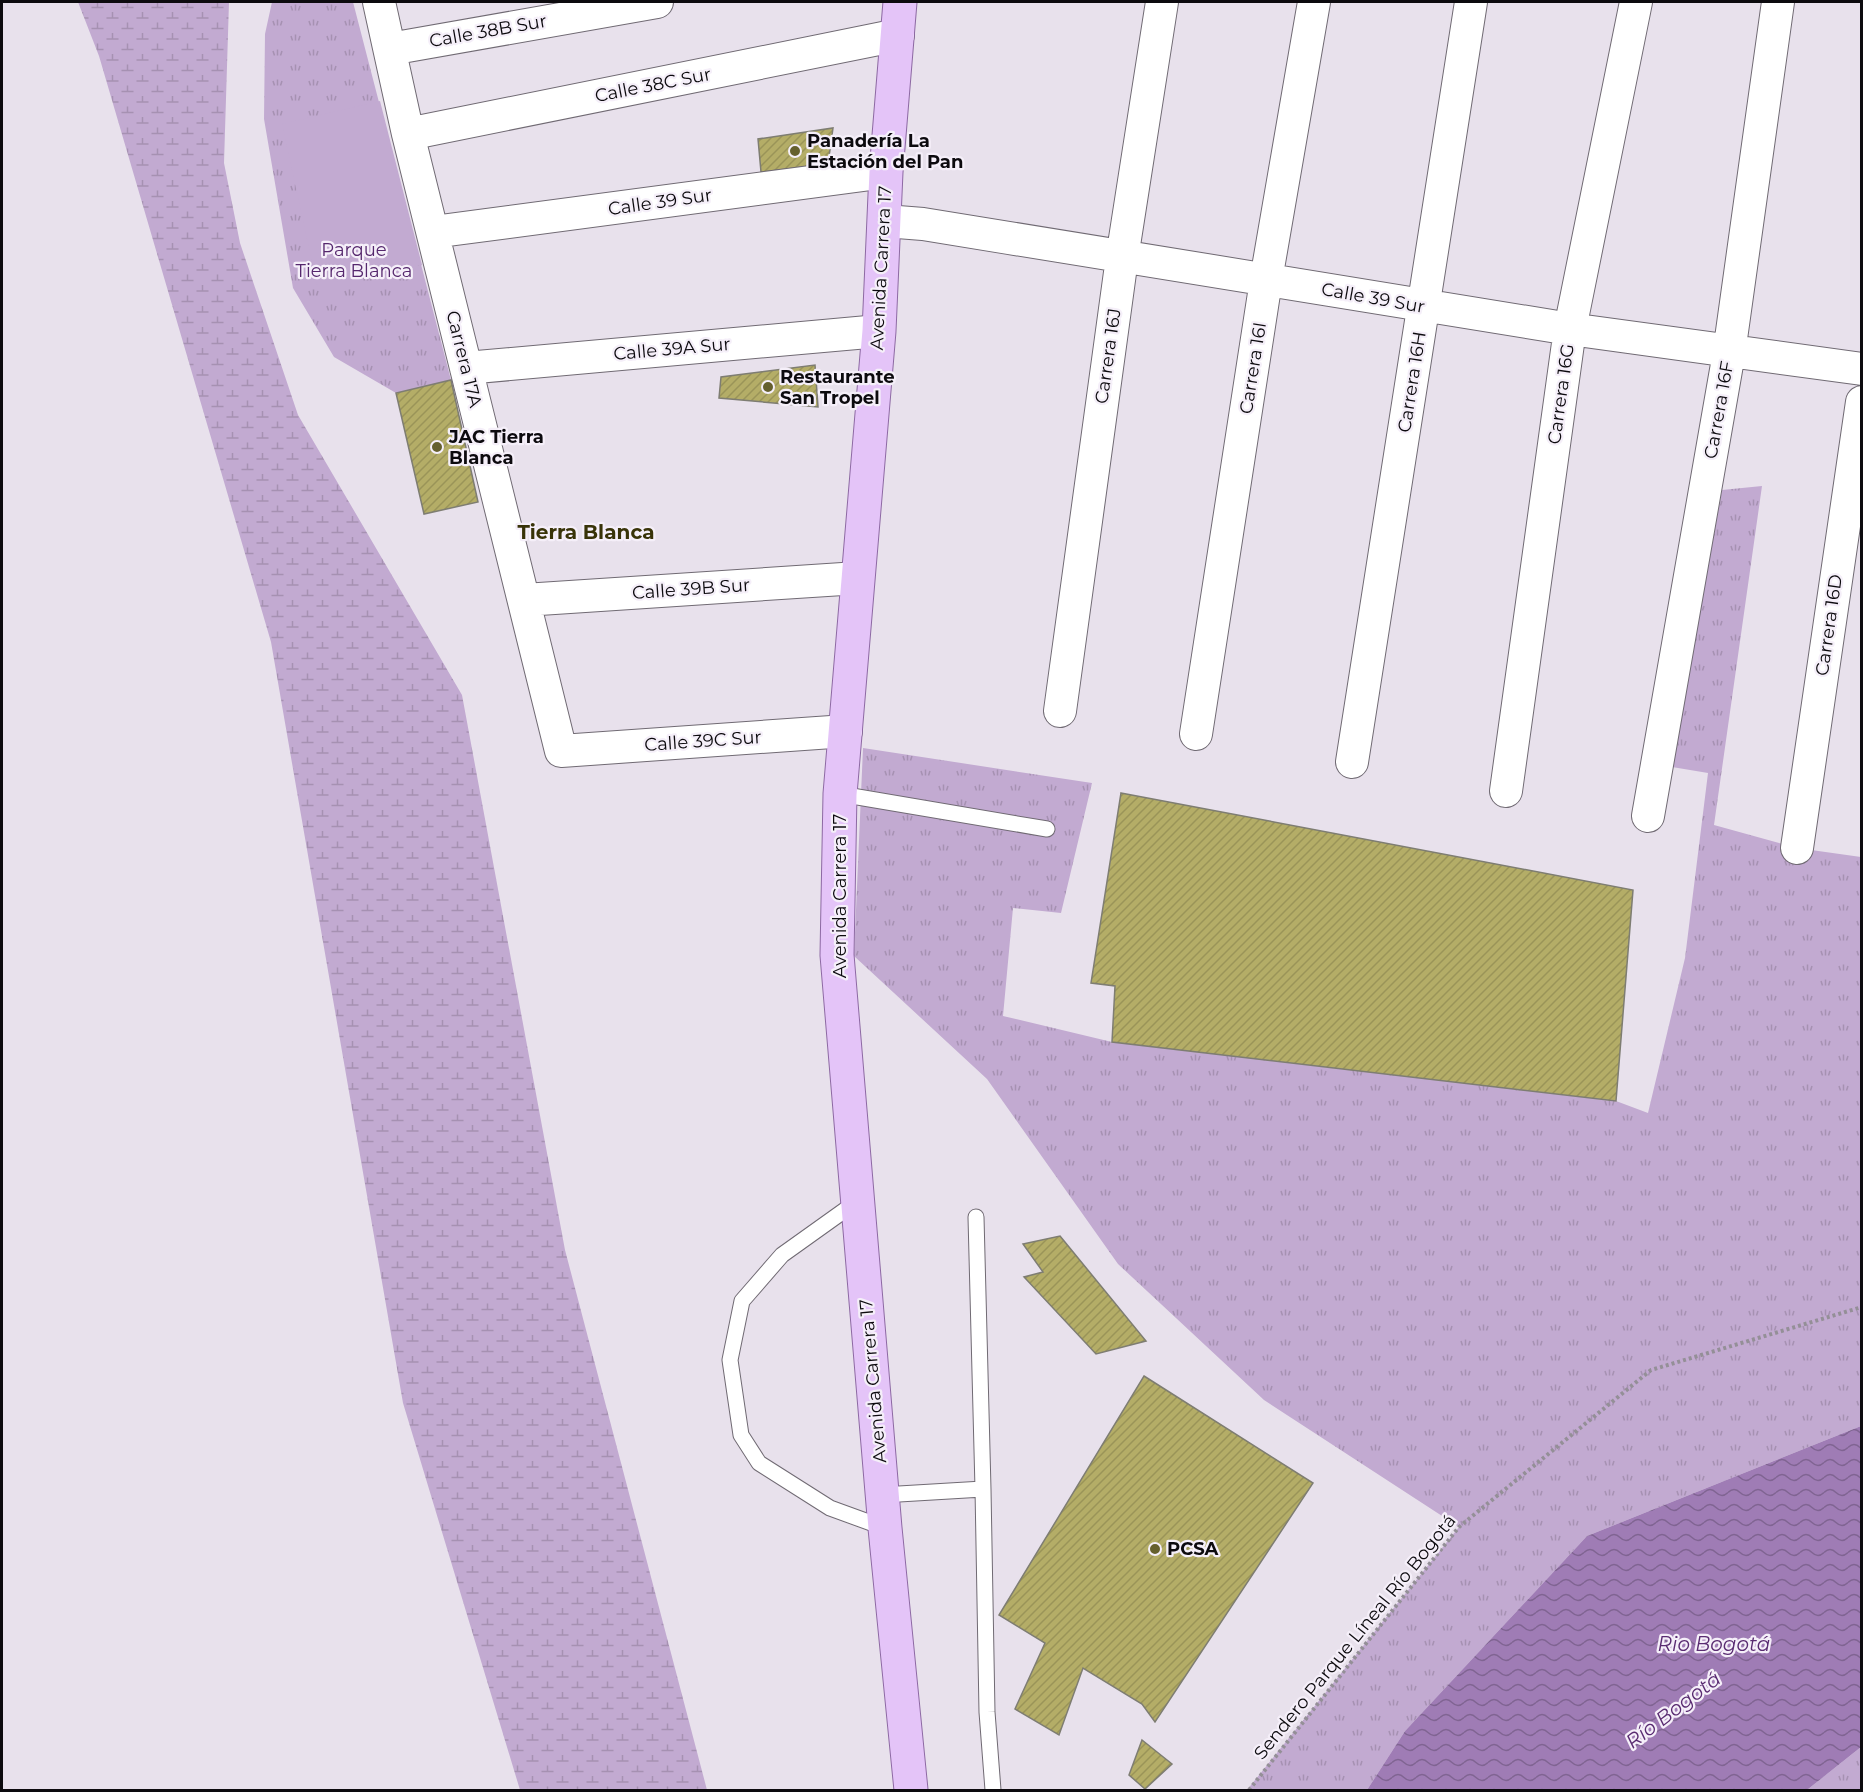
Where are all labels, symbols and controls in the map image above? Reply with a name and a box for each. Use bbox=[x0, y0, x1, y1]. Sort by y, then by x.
street label: Calle 38B Sur bbox=[428, 10, 548, 52]
street label: Calle 38C Sur bbox=[593, 63, 713, 107]
place label: Panadería La Estación del Pan bbox=[807, 130, 963, 173]
marker: Panadería La Estación del Pan bbox=[788, 144, 802, 158]
street label: Calle 39 Sur bbox=[607, 184, 713, 220]
street label: Avenida Carrera 17 bbox=[866, 185, 896, 351]
park label: Parque Tierra Blanca bbox=[296, 239, 412, 282]
street label: Calle 39 Sur bbox=[1320, 278, 1426, 318]
street label: Carrera 16J bbox=[1090, 307, 1126, 405]
street label: Carrera 17A bbox=[441, 308, 487, 410]
street label: Carrera 16I bbox=[1235, 320, 1271, 416]
street label: Carrera 16H bbox=[1393, 330, 1431, 434]
street label: Calle 39A Sur bbox=[613, 333, 731, 365]
street label: Carrera 16G bbox=[1543, 342, 1579, 446]
street label: Carrera 16F bbox=[1700, 359, 1738, 461]
place label: Restaurante San Tropel bbox=[780, 366, 895, 409]
marker: Restaurante San Tropel bbox=[761, 380, 775, 394]
place label: JAC Tierra Blanca bbox=[448, 426, 544, 469]
marker: JAC Tierra Blanca bbox=[430, 440, 444, 454]
district label: Tierra Blanca bbox=[517, 520, 655, 544]
street label: Carrera 16D bbox=[1811, 573, 1847, 677]
street label: Calle 39B Sur bbox=[631, 574, 751, 604]
street label: Calle 39C Sur bbox=[644, 726, 762, 756]
street label: Avenida Carrera 17 bbox=[829, 814, 851, 978]
street label: Avenida Carrera 17 bbox=[855, 1298, 891, 1464]
street label: Sendero Parque Líneal Río Bogotá bbox=[1249, 1510, 1461, 1764]
place label: PCSA bbox=[1167, 1538, 1219, 1560]
marker: PCSA bbox=[1148, 1542, 1162, 1556]
water label: Rio Bogotá bbox=[1658, 1632, 1770, 1656]
water label: Río Bogotá bbox=[1621, 1666, 1725, 1754]

